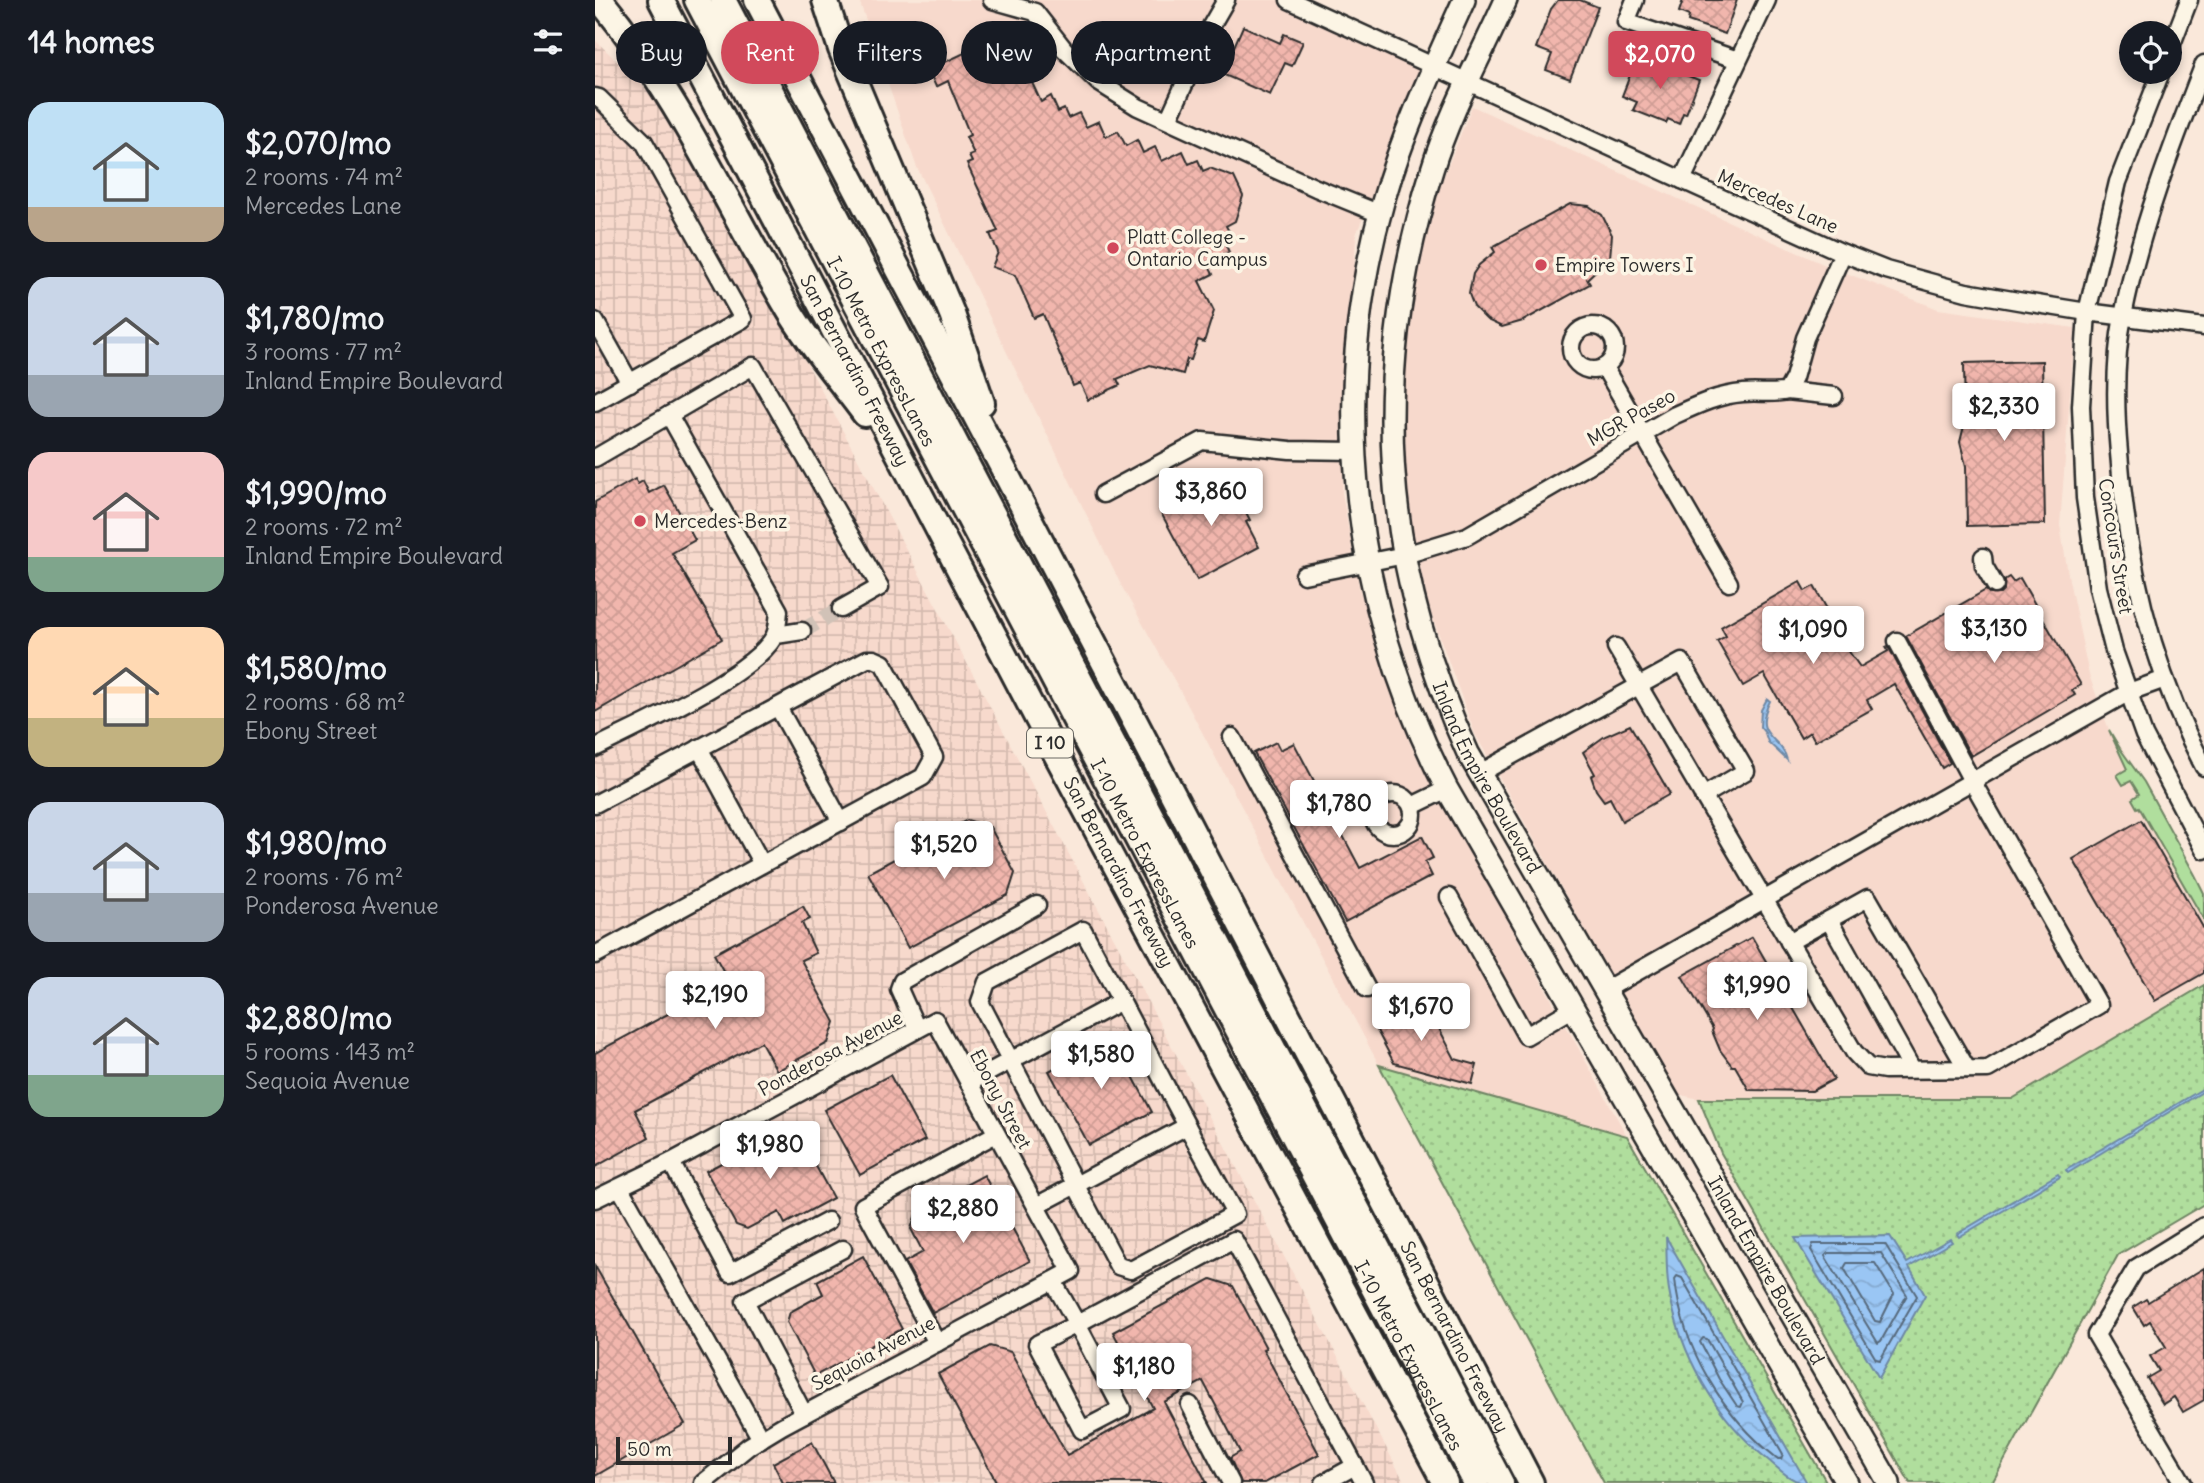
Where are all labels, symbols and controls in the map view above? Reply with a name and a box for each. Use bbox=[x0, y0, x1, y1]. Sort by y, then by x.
chip: Buy bbox=[616, 21, 707, 84]
chip: Rent bbox=[721, 21, 819, 84]
chip: Filters bbox=[833, 21, 947, 84]
chip: New bbox=[961, 21, 1057, 84]
chip: Apartment bbox=[1071, 21, 1235, 84]
map controls bbox=[2119, 21, 2182, 84]
button: locate bbox=[2119, 21, 2182, 84]
text: 14 homes bbox=[28, 23, 155, 61]
icon: filters bbox=[529, 23, 567, 61]
pin: $2,070 bbox=[1603, 32, 1717, 91]
text: $2,070 bbox=[1624, 39, 1696, 68]
text: $2,070/mo bbox=[245, 124, 391, 162]
icon: home bbox=[84, 130, 168, 214]
text: 2 rooms · 74 m² bbox=[245, 162, 403, 191]
street label: Mercedes Lane bbox=[1714, 164, 1842, 238]
text: Mercedes Lane bbox=[245, 191, 402, 220]
place label: Platt College - Ontario Campus bbox=[1127, 225, 1267, 271]
marker: Platt College - Ontario Campus bbox=[1105, 240, 1121, 256]
street label: I-10 Metro ExpressLanes bbox=[822, 252, 941, 451]
place label: Empire Towers I bbox=[1555, 253, 1694, 277]
marker: Empire Towers I bbox=[1533, 257, 1549, 273]
street label: San Bernardino Freeway bbox=[795, 270, 915, 470]
text: $1,780/mo bbox=[245, 299, 384, 337]
icon: home bbox=[84, 305, 168, 389]
text: 3 rooms · 77 m² bbox=[245, 337, 402, 366]
text: Inland Empire Boulevard bbox=[245, 366, 503, 395]
street label: MGR Paseo bbox=[1583, 383, 1679, 451]
pin: $2,330 bbox=[1947, 384, 2061, 443]
text: $2,330 bbox=[1968, 391, 2040, 420]
pin: $3,860 bbox=[1154, 468, 1268, 528]
text: $1,990/mo bbox=[245, 474, 387, 512]
text: $3,860 bbox=[1175, 476, 1247, 505]
street label: Concours Street bbox=[2093, 477, 2139, 615]
icon: home bbox=[84, 480, 168, 564]
place label: Mercedes-Benz bbox=[654, 509, 787, 533]
text: 2 rooms · 72 m² bbox=[245, 512, 403, 541]
marker: Mercedes-Benz bbox=[632, 513, 648, 529]
text: Inland Empire Boulevard bbox=[245, 541, 503, 570]
pin: $1,090 bbox=[1756, 606, 1870, 666]
pin: $3,130 bbox=[1937, 606, 2051, 665]
text: $3,130 bbox=[1960, 613, 2028, 642]
text: $1,090 bbox=[1778, 614, 1848, 643]
text: $1,580/mo bbox=[245, 649, 387, 687]
icon: home bbox=[84, 655, 168, 739]
street label: Inland Empire Boulevard bbox=[1428, 678, 1547, 877]
text: 2 rooms · 68 m² bbox=[245, 687, 406, 716]
text: Ebony Street bbox=[245, 716, 377, 745]
road number: I 10 bbox=[1027, 728, 1073, 758]
street label: I-10 Metro ExpressLanes bbox=[1086, 754, 1205, 952]
street label: San Bernardino Freeway bbox=[1058, 773, 1180, 972]
pin: $1,780 bbox=[1282, 780, 1396, 840]
text: $1,780 bbox=[1306, 788, 1372, 817]
pin: $1,520 bbox=[887, 822, 1001, 881]
text: $1,980/mo bbox=[245, 824, 387, 862]
text: $1,520 bbox=[910, 829, 978, 858]
icon: home bbox=[84, 830, 168, 914]
text: 2 rooms · 76 m² bbox=[245, 862, 403, 891]
text: Ponderosa Avenue bbox=[245, 891, 439, 920]
pin: $1,990 bbox=[1700, 962, 1814, 1022]
text: $1,990 bbox=[1723, 970, 1791, 999]
pin: $2,190 bbox=[658, 972, 772, 1031]
text: $2,190 bbox=[682, 979, 748, 1008]
pin: $1,670 bbox=[1364, 984, 1478, 1043]
text: $1,670 bbox=[1388, 991, 1454, 1020]
text: $2,880/mo bbox=[245, 999, 392, 1037]
icon: home bbox=[84, 1005, 168, 1089]
street label: Ponderosa Avenue bbox=[754, 1005, 906, 1101]
pin: $1,580 bbox=[1044, 1032, 1158, 1091]
text: 5 rooms · 143 m² bbox=[245, 1037, 415, 1066]
text: $1,580 bbox=[1067, 1039, 1135, 1068]
street label: Ebony Street bbox=[965, 1045, 1037, 1153]
text: Sequoia Avenue bbox=[245, 1066, 410, 1095]
pin: $1,980 bbox=[713, 1122, 827, 1181]
text: $1,980 bbox=[736, 1129, 804, 1158]
street label: Inland Empire Boulevard bbox=[1703, 1172, 1830, 1369]
pin: $2,880 bbox=[906, 1186, 1020, 1245]
text: $2,880 bbox=[927, 1193, 999, 1222]
street label: San Bernardino Freeway bbox=[1395, 1237, 1515, 1437]
street label: I-10 Metro ExpressLanes bbox=[1349, 1256, 1469, 1454]
street label: Sequoia Avenue bbox=[807, 1310, 939, 1396]
pin: $1,180 bbox=[1087, 1344, 1201, 1403]
text: $1,180 bbox=[1113, 1351, 1175, 1380]
scale bar bbox=[616, 1434, 731, 1466]
text: 50 m bbox=[627, 1437, 672, 1461]

